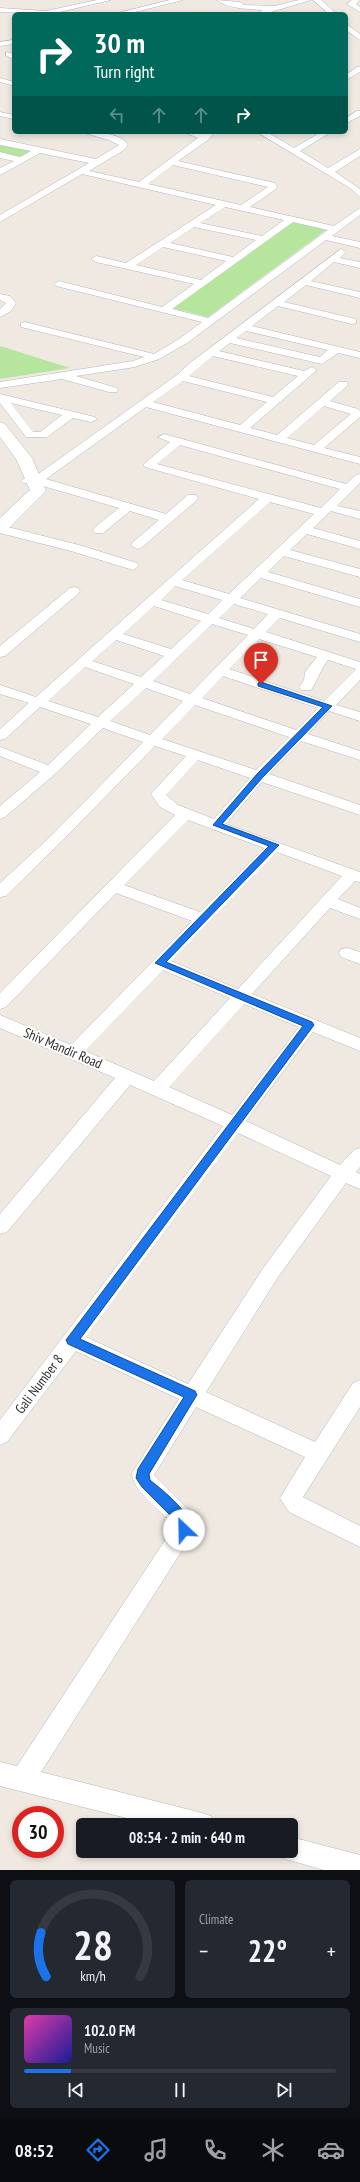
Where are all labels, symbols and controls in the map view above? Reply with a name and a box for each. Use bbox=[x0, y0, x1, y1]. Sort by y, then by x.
text: 30 m bbox=[94, 24, 145, 61]
icon: right bbox=[28, 28, 80, 80]
text: Turn right bbox=[94, 60, 154, 83]
icon: left bbox=[106, 104, 128, 126]
icon: ahead bbox=[148, 104, 170, 126]
icon: ahead bbox=[190, 104, 212, 126]
icon: right bbox=[232, 104, 254, 126]
pin bbox=[244, 643, 278, 684]
icon: arrive bbox=[250, 649, 272, 671]
street label: Shiv Mandir Road bbox=[21, 1023, 105, 1073]
street label: Gali Number 8 bbox=[11, 1351, 67, 1417]
position arrow bbox=[163, 1509, 205, 1551]
speed limit sign: 30 bbox=[12, 1806, 64, 1858]
text: 08:54 · 2 min · 640 m bbox=[129, 1828, 245, 1847]
text: Climate bbox=[199, 1911, 233, 1928]
text: 28 bbox=[73, 1918, 112, 1971]
text: 22° bbox=[248, 1931, 287, 1970]
text: − bbox=[199, 1937, 208, 1965]
text: + bbox=[327, 1937, 336, 1965]
text: km/h bbox=[80, 1966, 105, 1985]
text: 102.0 FM bbox=[84, 2021, 135, 2040]
text: Music bbox=[84, 2040, 110, 2057]
icon: previous bbox=[65, 2079, 87, 2101]
icon: pause bbox=[169, 2079, 191, 2101]
icon: next bbox=[273, 2079, 295, 2101]
icon: directions bbox=[84, 2136, 112, 2164]
icon: music bbox=[142, 2136, 170, 2164]
icon: phone bbox=[201, 2136, 229, 2164]
icon: climate bbox=[259, 2136, 287, 2164]
icon: car bbox=[317, 2136, 345, 2164]
text: 08:52 bbox=[15, 2139, 54, 2162]

